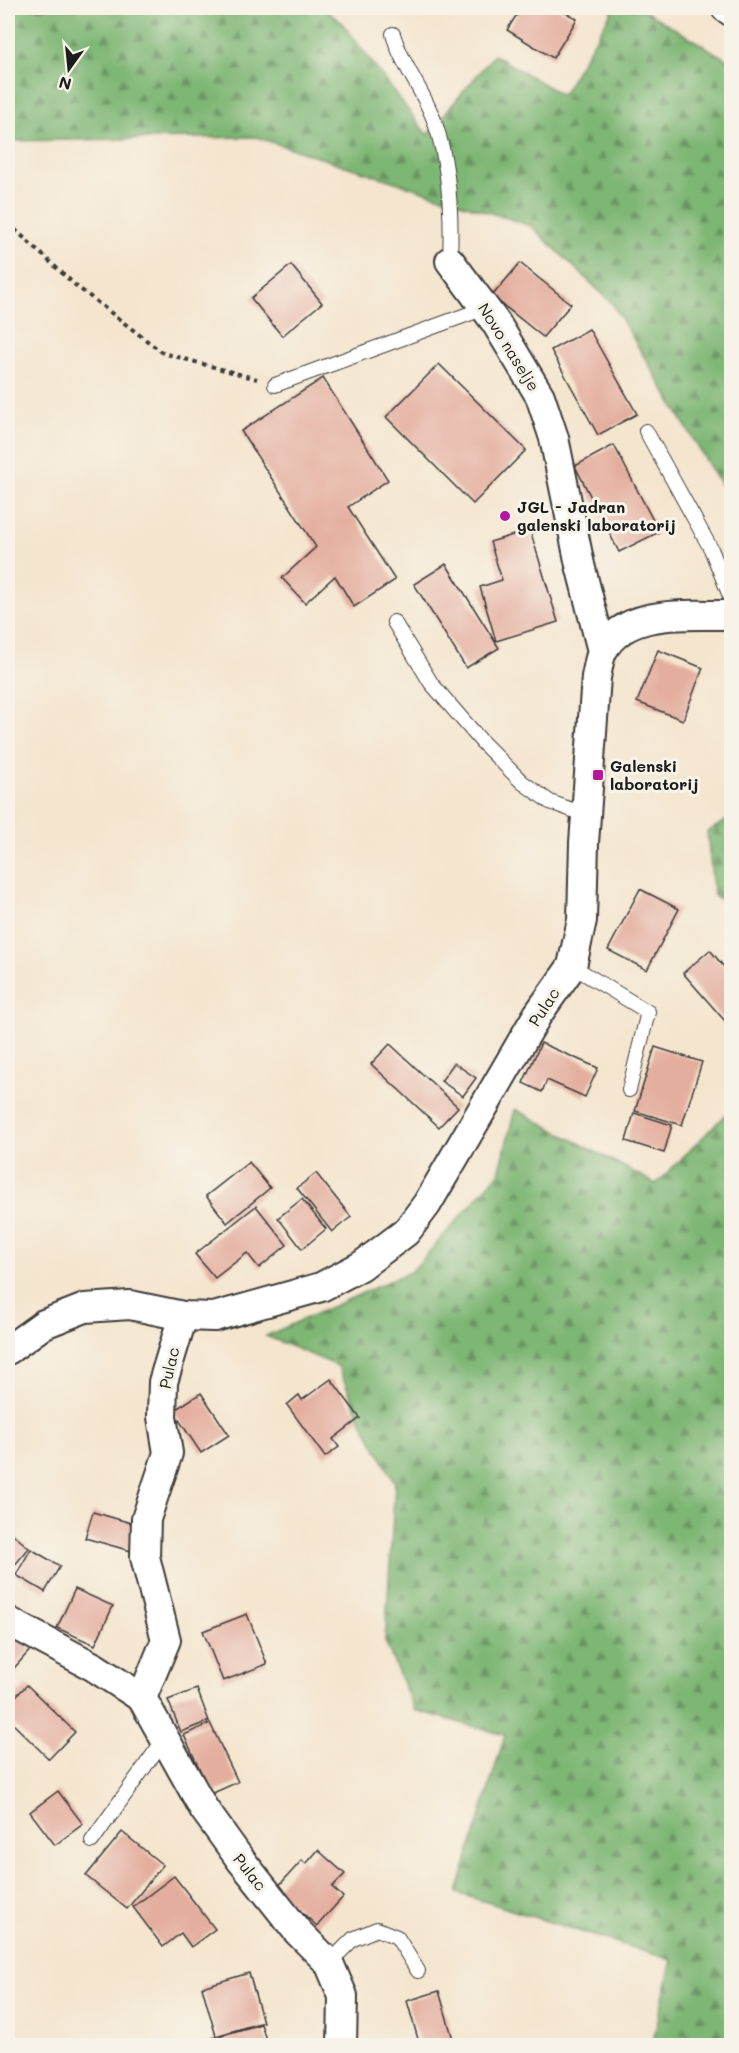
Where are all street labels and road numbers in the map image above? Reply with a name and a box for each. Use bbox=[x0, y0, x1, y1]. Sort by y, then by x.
street label: Novo naselje bbox=[474, 299, 545, 395]
street label: Pulac bbox=[523, 983, 564, 1030]
street label: Pulac bbox=[154, 1345, 183, 1391]
street label: Pulac bbox=[229, 1849, 272, 1895]

